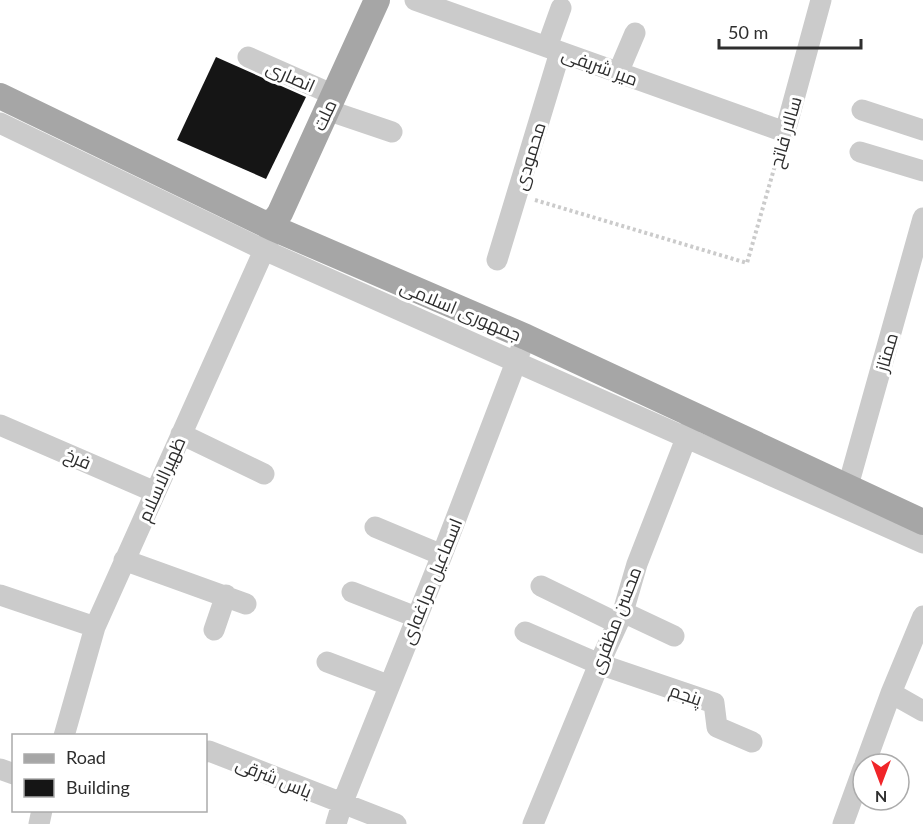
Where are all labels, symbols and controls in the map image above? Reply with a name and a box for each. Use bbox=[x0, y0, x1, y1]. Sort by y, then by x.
scale bar bbox=[719, 12, 862, 50]
text: 50 m bbox=[728, 21, 768, 43]
street label: میر شریفی bbox=[559, 42, 641, 91]
street label: انصاری bbox=[263, 56, 319, 97]
street label: سالار فاتح bbox=[764, 94, 808, 171]
street label: ملت bbox=[307, 96, 341, 134]
street label: محمودی bbox=[508, 119, 551, 193]
street label: جمهوری اسلامی bbox=[397, 275, 525, 346]
street label: ممتاز bbox=[870, 330, 903, 375]
street label: ظهیرالاسلام bbox=[133, 433, 191, 526]
street label: فرخ bbox=[61, 443, 95, 475]
street label: اسماعیل مراغه‌ای bbox=[396, 515, 467, 648]
street label: محسن مظفری bbox=[585, 563, 646, 677]
street label: پنجم bbox=[666, 678, 705, 712]
legend bbox=[12, 734, 207, 812]
text: Road bbox=[66, 746, 106, 768]
street label: یاس شرقی bbox=[233, 752, 315, 803]
north arrow bbox=[851, 752, 911, 812]
text: Building bbox=[66, 776, 130, 798]
text: N bbox=[875, 788, 887, 807]

